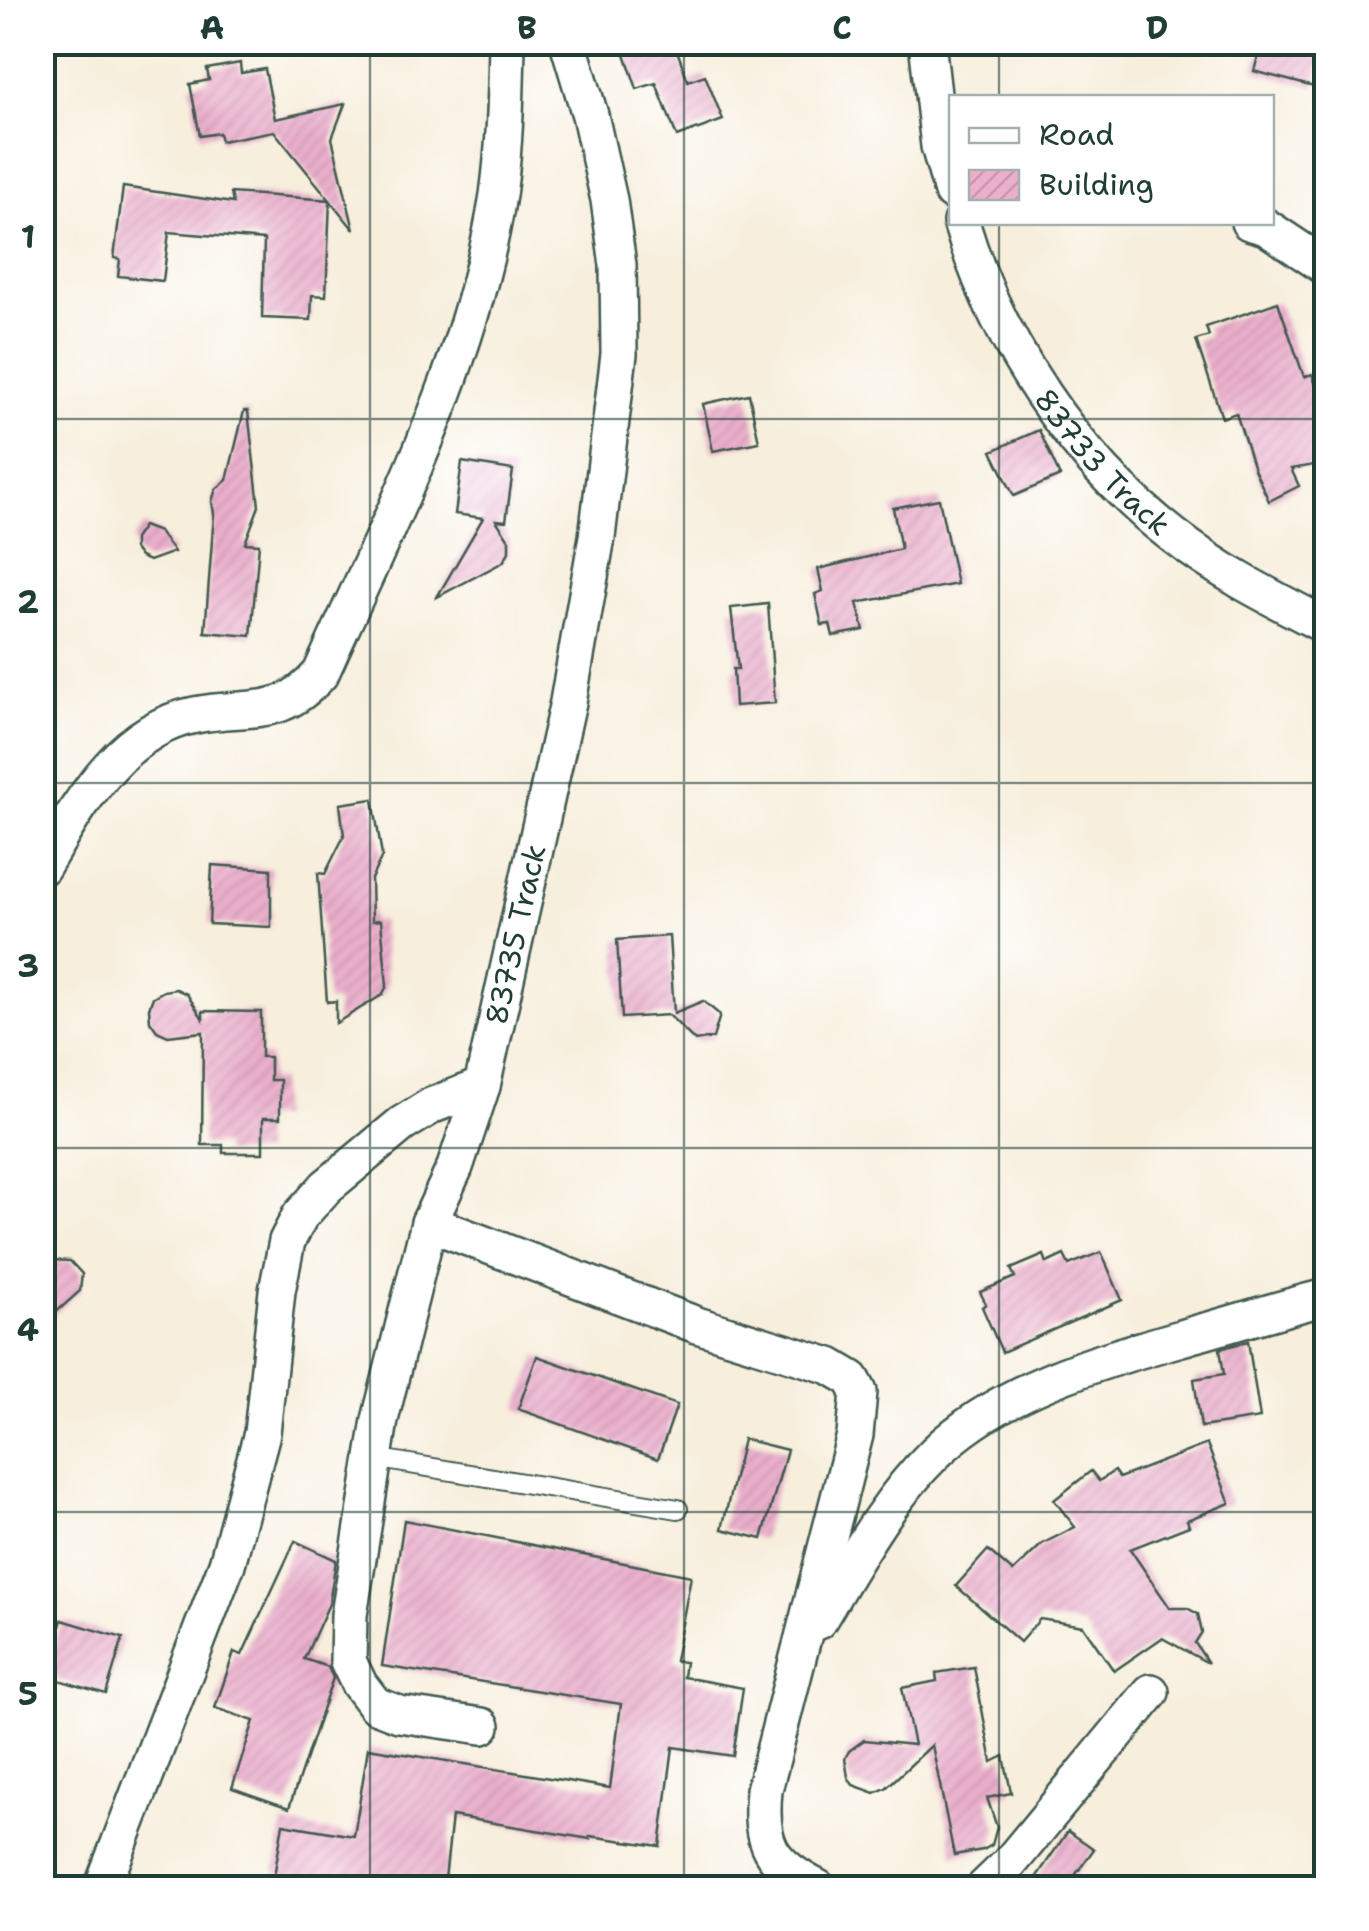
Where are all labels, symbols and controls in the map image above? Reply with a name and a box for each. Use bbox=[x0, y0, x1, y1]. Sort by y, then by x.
text: A bbox=[200, 6, 224, 49]
text: B bbox=[517, 6, 537, 49]
text: C bbox=[832, 6, 852, 49]
text: D bbox=[1146, 6, 1168, 49]
legend bbox=[949, 95, 1274, 225]
text: Road bbox=[1039, 114, 1114, 155]
text: Building bbox=[1039, 164, 1154, 205]
text: 1 bbox=[21, 215, 35, 258]
street label: 83733 Track bbox=[1025, 381, 1179, 545]
text: 2 bbox=[17, 580, 39, 623]
street label: 83735 Track bbox=[475, 840, 555, 1029]
text: 3 bbox=[17, 944, 39, 987]
text: 4 bbox=[17, 1308, 39, 1351]
text: 5 bbox=[18, 1672, 38, 1715]

